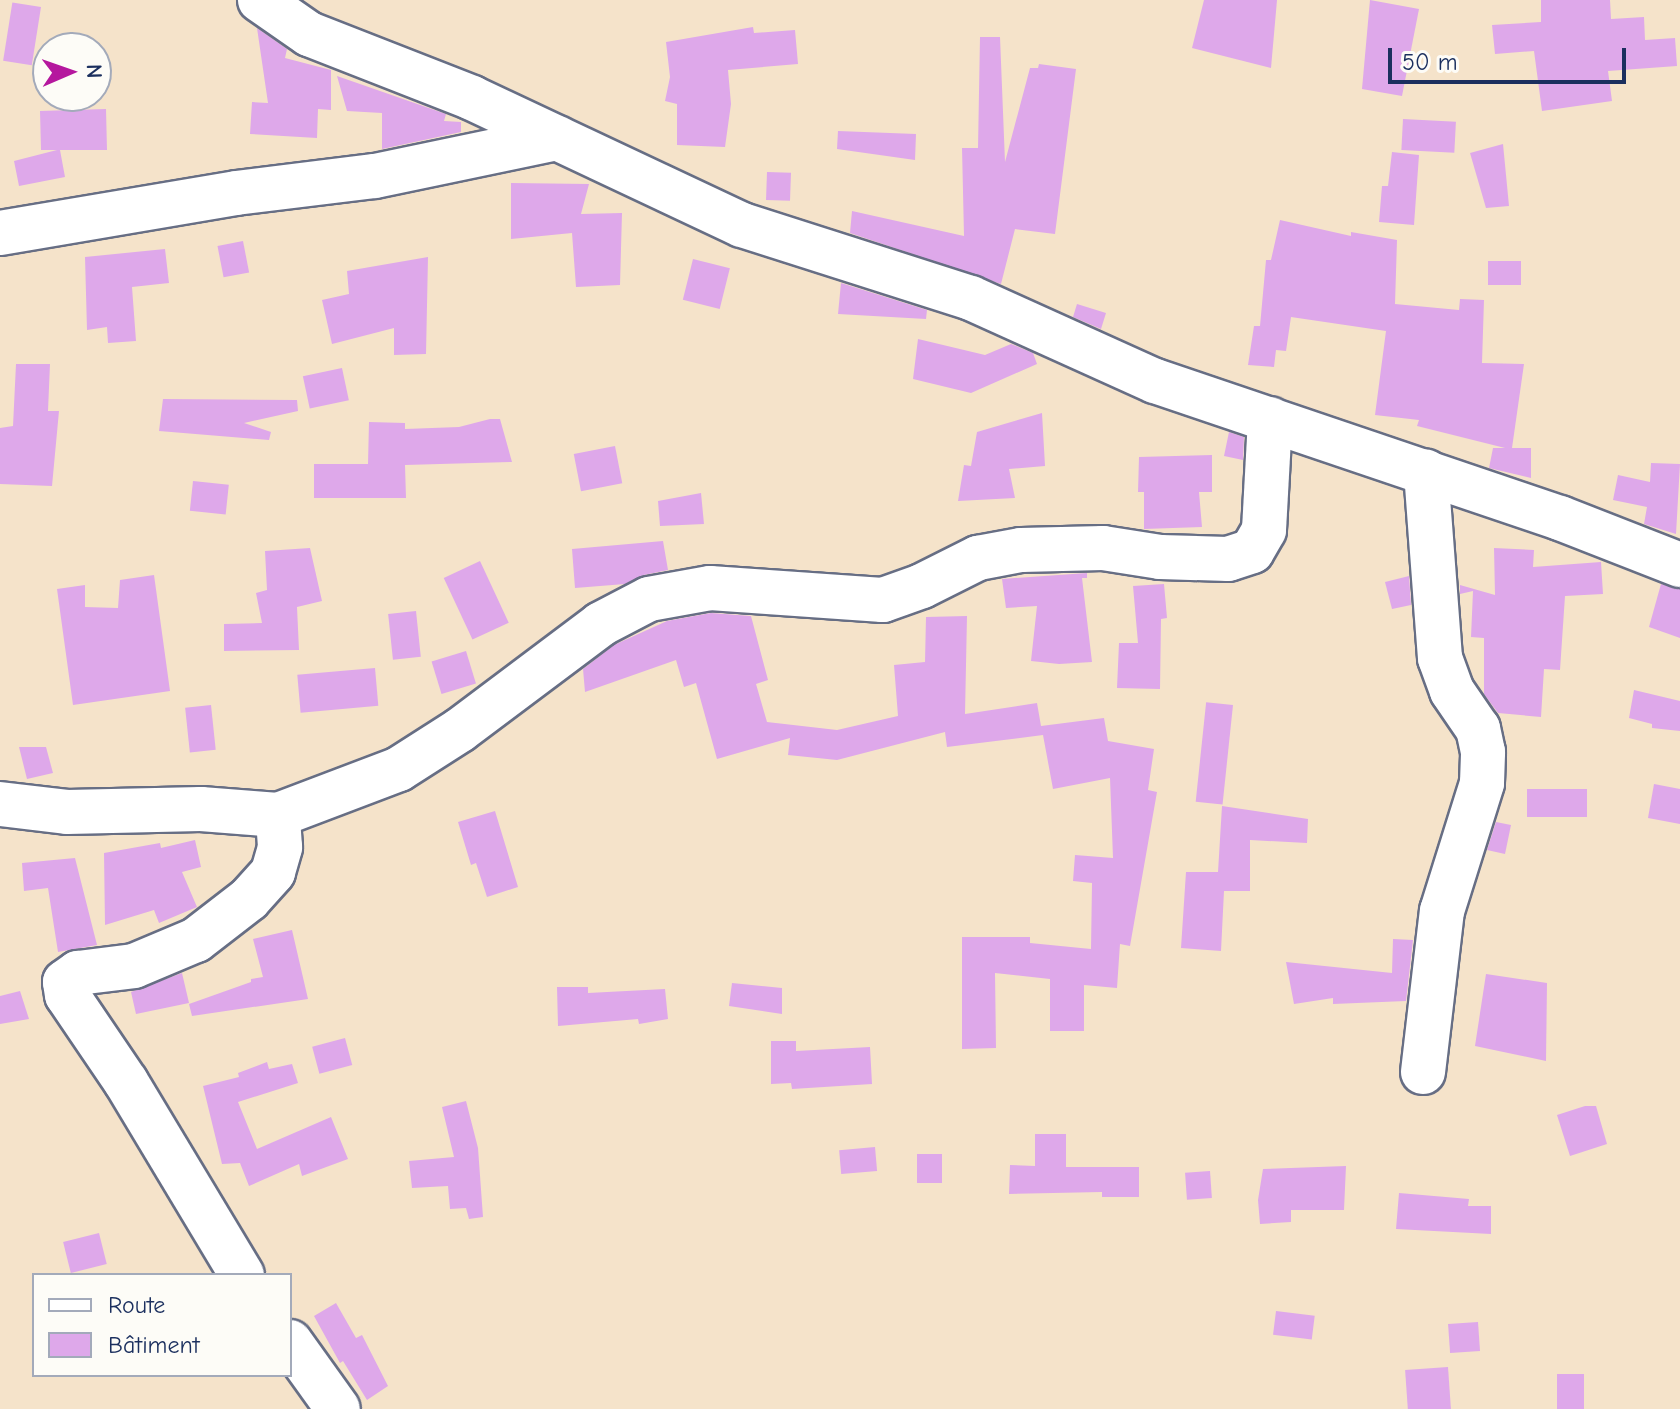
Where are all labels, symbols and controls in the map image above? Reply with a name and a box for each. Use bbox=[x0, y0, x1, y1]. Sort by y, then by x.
north arrow bbox=[32, 32, 112, 112]
scale bar bbox=[1392, 32, 1630, 82]
text: 50 m bbox=[1402, 48, 1458, 76]
text: N bbox=[81, 64, 107, 79]
legend bbox=[32, 1273, 292, 1377]
text: Route bbox=[108, 1291, 165, 1319]
text: Bâtiment bbox=[108, 1331, 200, 1359]

